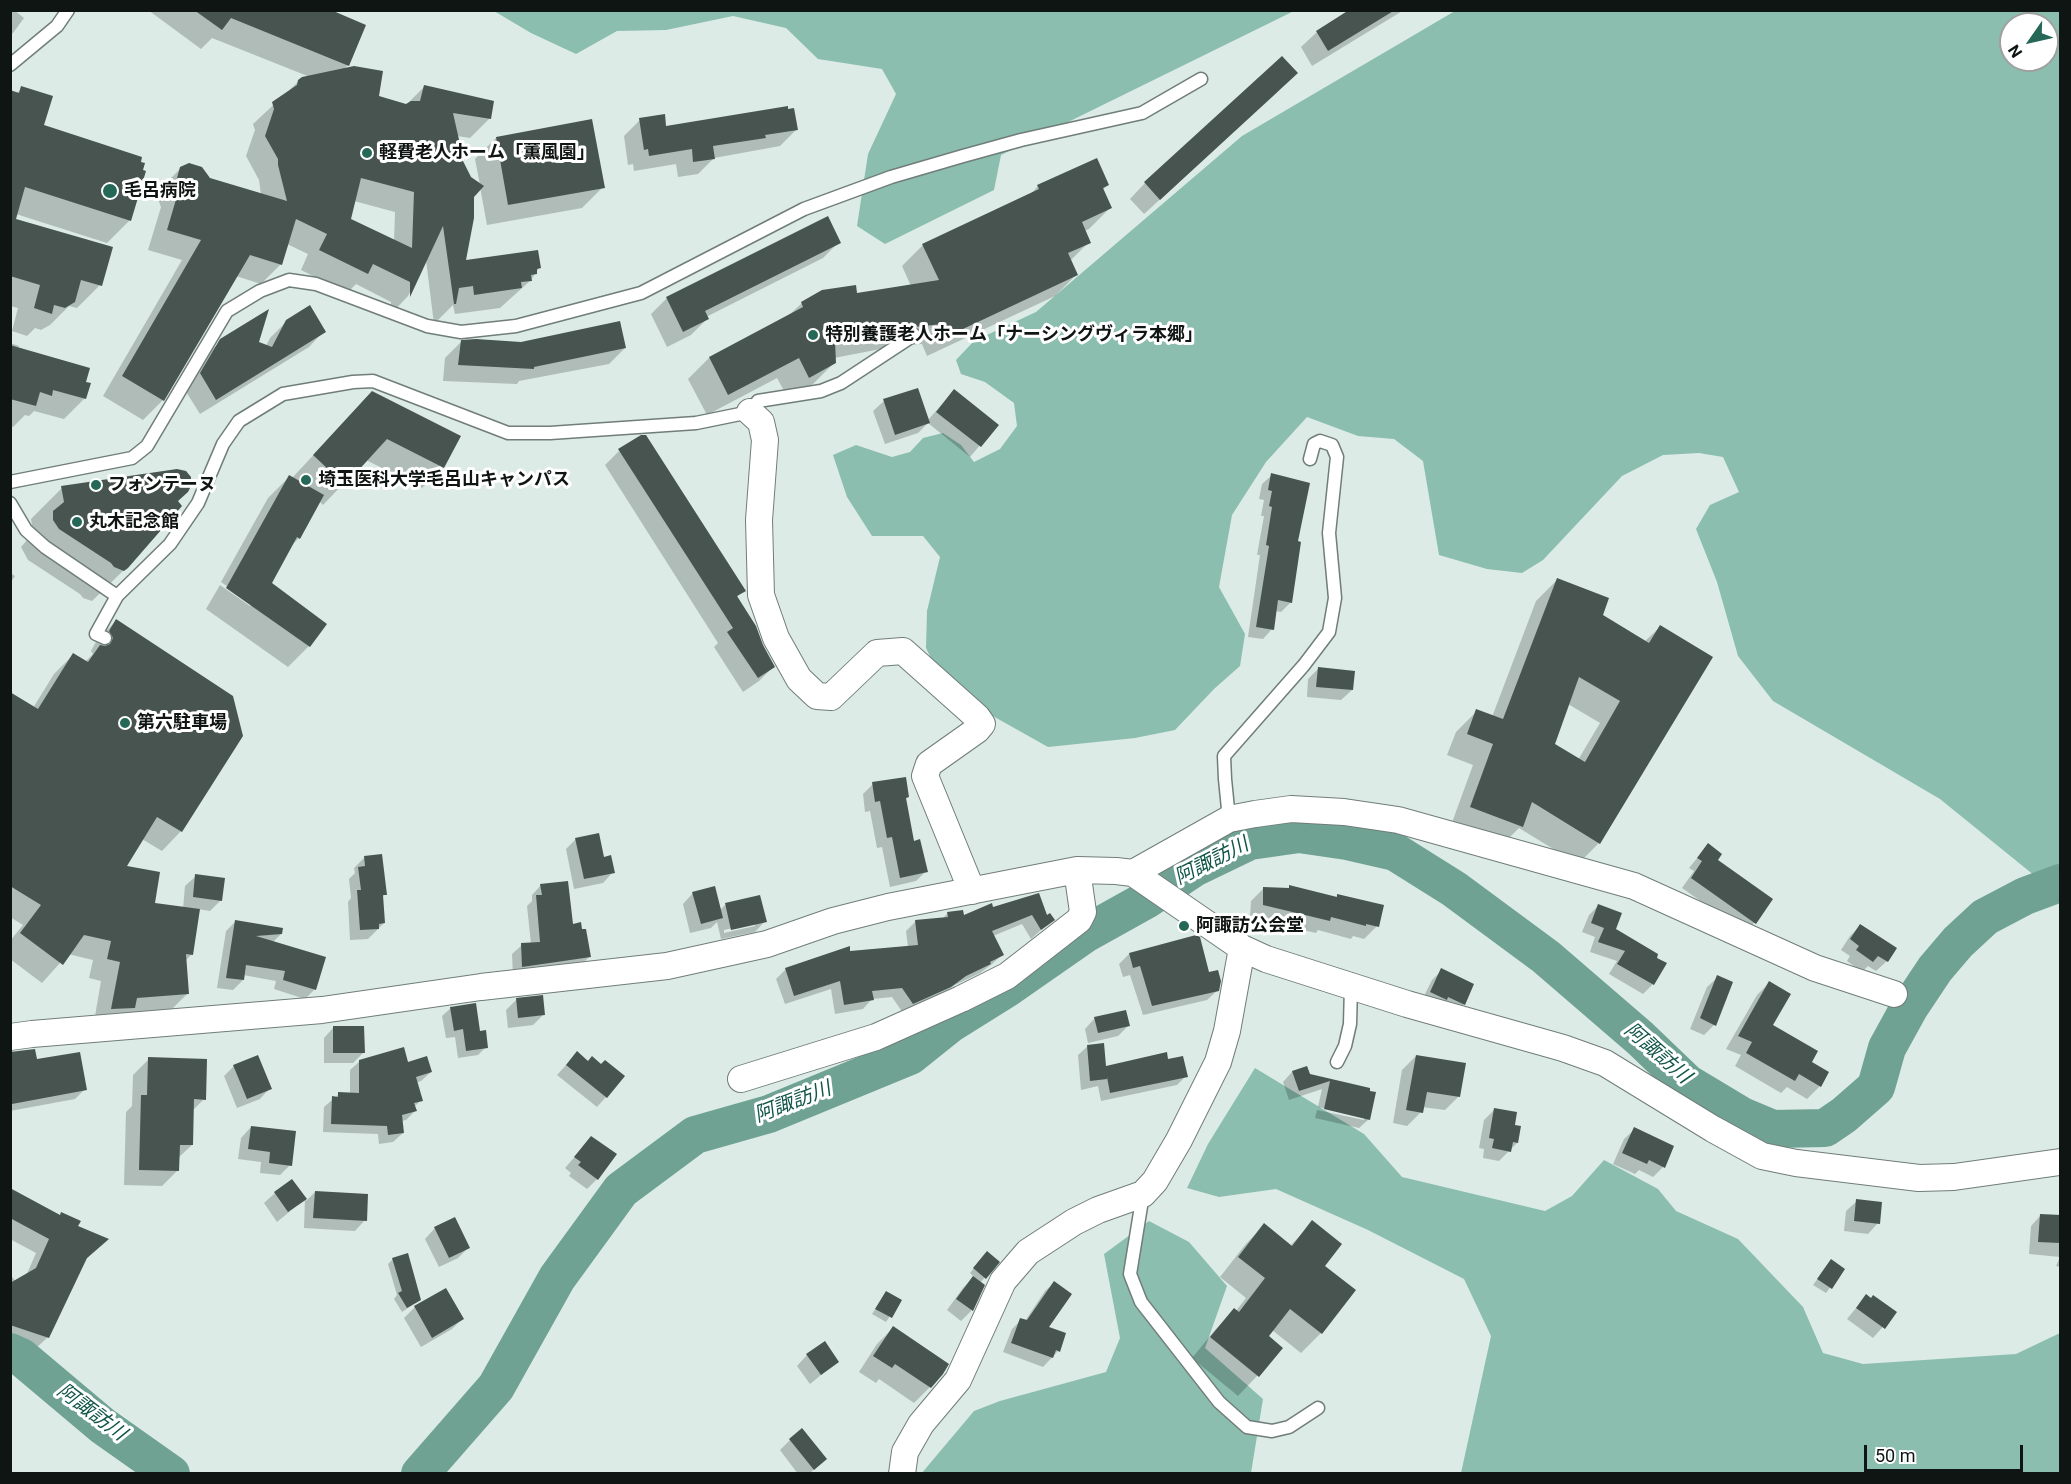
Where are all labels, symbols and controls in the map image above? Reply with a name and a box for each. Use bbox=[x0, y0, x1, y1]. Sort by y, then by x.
north arrow bbox=[1999, 12, 2059, 72]
text: N bbox=[2004, 41, 2026, 61]
place label: 軽費老人ホーム「薫風園」 bbox=[379, 142, 595, 164]
marker: 軽費老人ホーム「薫風園」 bbox=[360, 146, 374, 160]
place label: 毛呂病院 bbox=[124, 180, 196, 202]
marker: 毛呂病院 bbox=[101, 182, 119, 200]
place label: 特別養護老人ホーム「ナーシングヴィラ本郷」 bbox=[825, 324, 1203, 346]
marker: 特別養護老人ホーム「ナーシングヴィラ本郷」 bbox=[806, 328, 820, 342]
place label: 埼玉医科大学毛呂山キャンパス bbox=[318, 469, 570, 491]
marker: 埼玉医科大学毛呂山キャンパス bbox=[299, 473, 313, 487]
place label: フォンテーヌ bbox=[108, 474, 216, 496]
marker: フォンテーヌ bbox=[89, 478, 103, 492]
place label: 丸木記念館 bbox=[89, 511, 179, 533]
marker: 丸木記念館 bbox=[70, 515, 84, 529]
place label: 第六駐車場 bbox=[137, 712, 227, 734]
marker: 第六駐車場 bbox=[118, 716, 132, 730]
water label: 阿諏訪川 bbox=[1171, 833, 1253, 891]
place label: 阿諏訪公会堂 bbox=[1196, 915, 1304, 937]
marker: 阿諏訪公会堂 bbox=[1177, 919, 1191, 933]
water label: 阿諏訪川 bbox=[1619, 1019, 1695, 1089]
water label: 阿諏訪川 bbox=[751, 1077, 835, 1129]
water label: 阿諏訪川 bbox=[52, 1379, 130, 1447]
scale bar bbox=[1867, 1433, 2026, 1471]
text: 50 m bbox=[1875, 1445, 1915, 1466]

